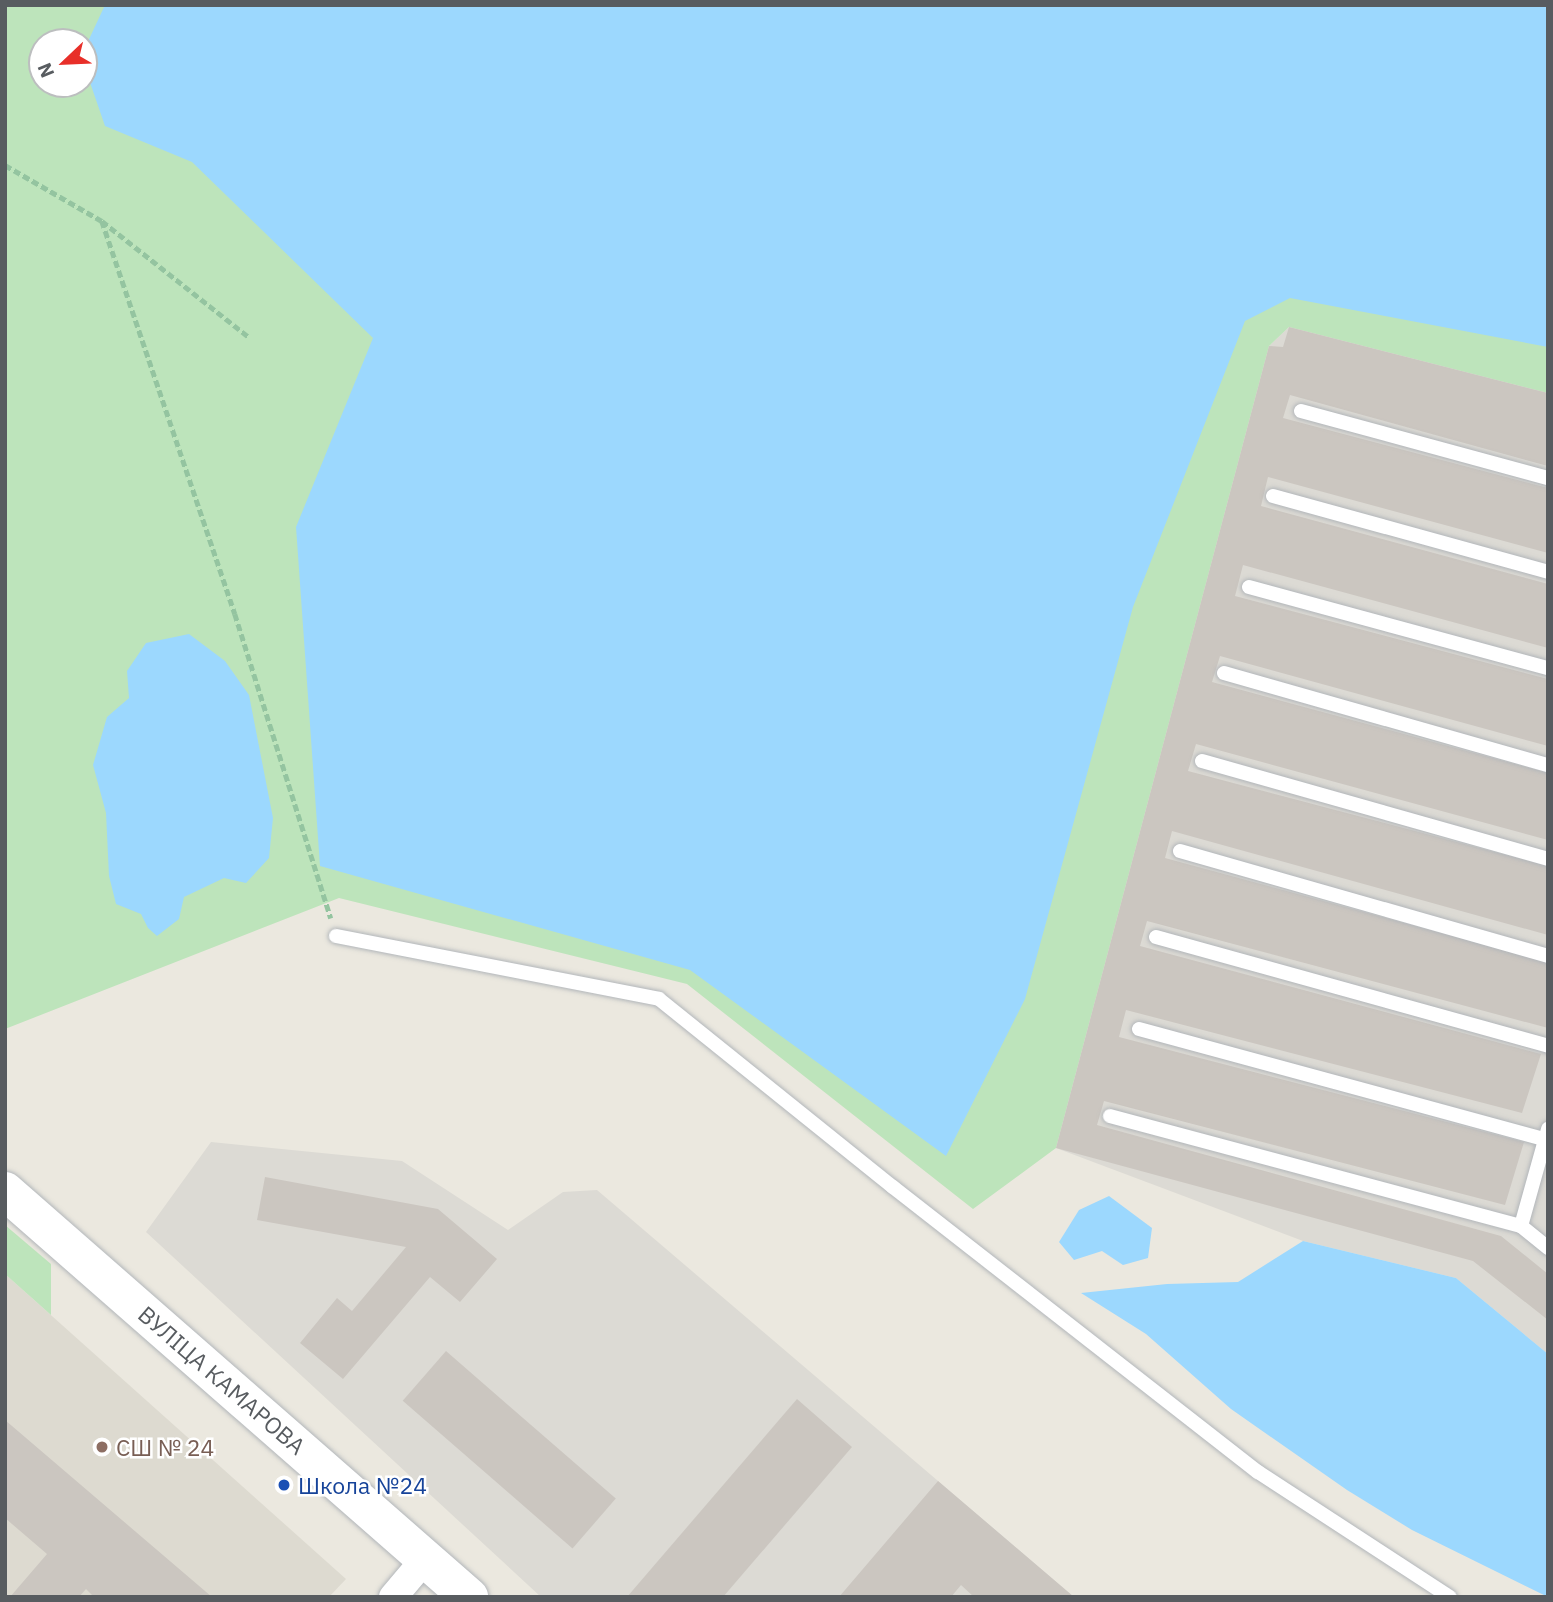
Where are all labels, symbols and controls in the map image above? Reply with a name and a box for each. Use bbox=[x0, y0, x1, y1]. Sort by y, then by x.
north arrow bbox=[28, 28, 98, 98]
text: N bbox=[32, 59, 59, 81]
street label: ВУЛІЦА КАМАРОВА bbox=[133, 1300, 311, 1460]
place label: СШ № 24 bbox=[116, 1433, 214, 1461]
marker: СШ № 24 bbox=[94, 1439, 110, 1455]
place label: Школа №24 bbox=[298, 1471, 427, 1499]
marker: Школа №24 bbox=[276, 1477, 292, 1493]

